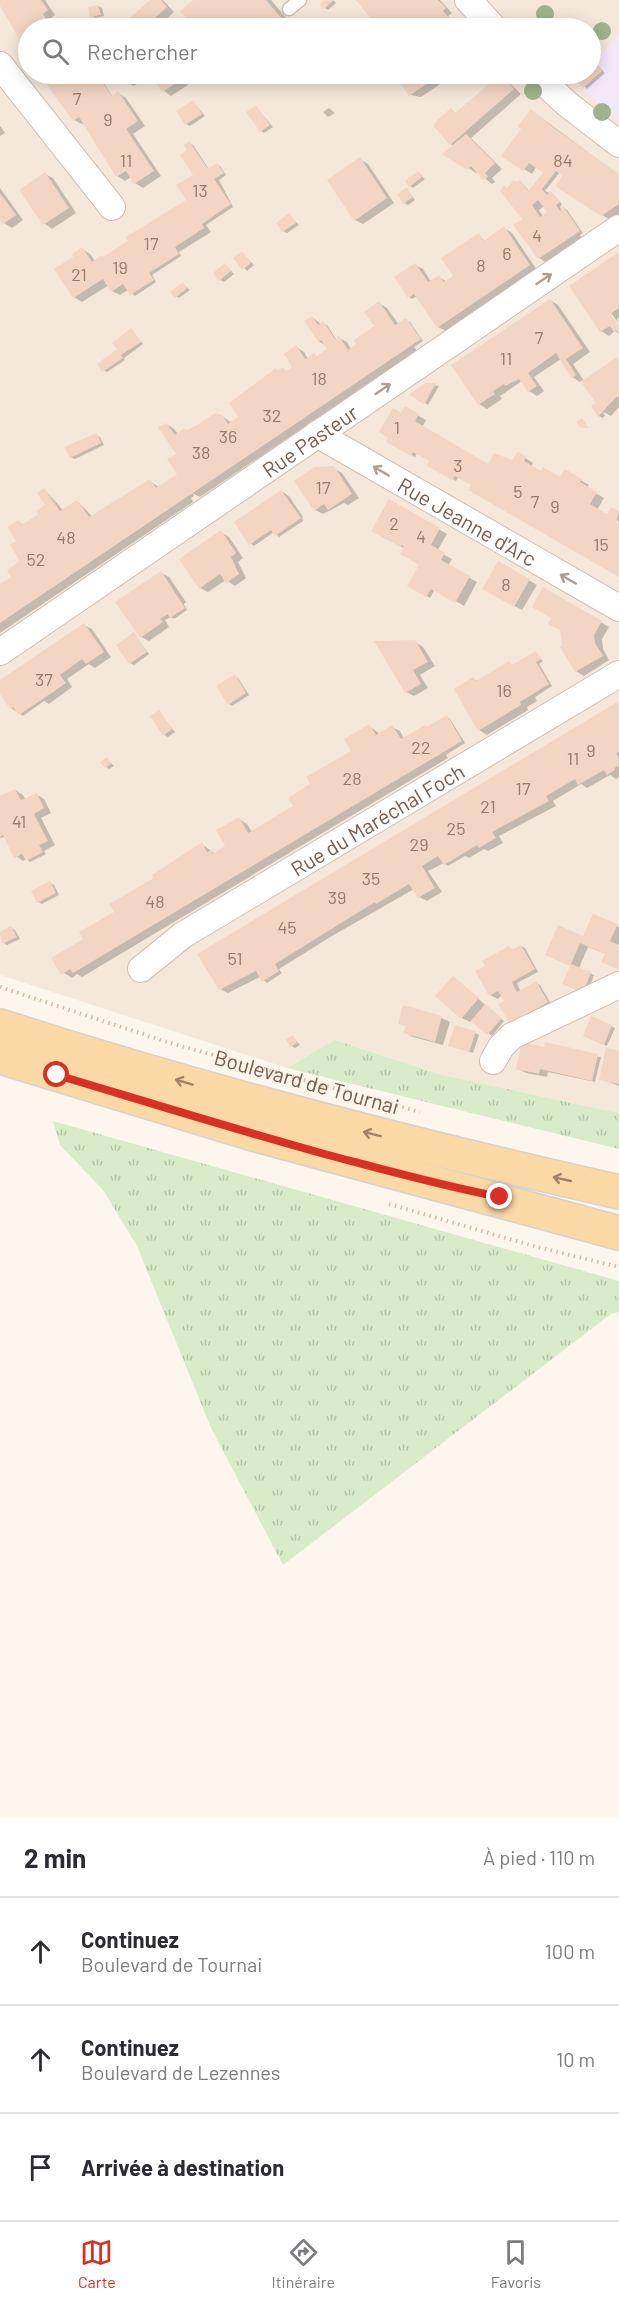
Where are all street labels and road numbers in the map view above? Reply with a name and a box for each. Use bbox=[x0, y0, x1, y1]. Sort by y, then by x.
street label: Rue Pasteur bbox=[257, 398, 362, 482]
street label: Rue Jeanne d'Arc bbox=[394, 471, 541, 571]
street label: Rue du Maréchal Foch bbox=[286, 757, 468, 880]
street label: Boulevard de Tournai bbox=[212, 1043, 402, 1118]

